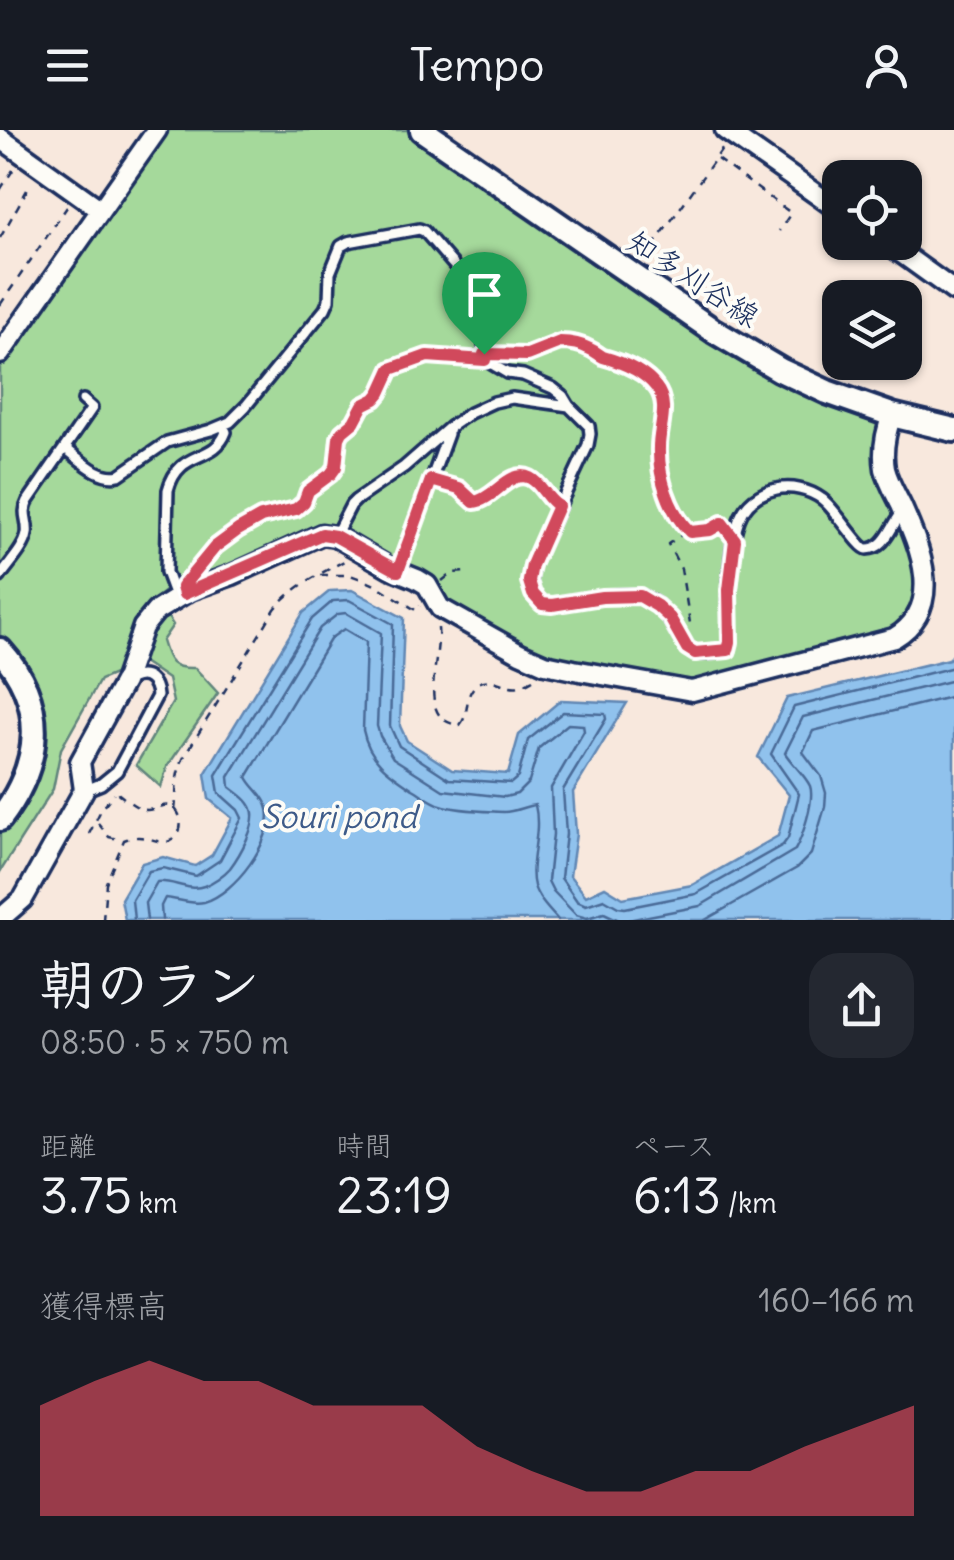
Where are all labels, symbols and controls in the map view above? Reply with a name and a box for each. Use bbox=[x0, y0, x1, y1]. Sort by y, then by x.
text: Tempo bbox=[409, 37, 545, 93]
icon: menu bbox=[40, 38, 95, 93]
icon: person bbox=[859, 38, 914, 93]
map controls bbox=[822, 160, 922, 380]
button: locate bbox=[822, 160, 922, 260]
street label: 知多刈谷線 bbox=[620, 221, 767, 335]
pin bbox=[442, 252, 527, 355]
icon: arrive bbox=[457, 267, 512, 322]
button: layers bbox=[822, 280, 922, 380]
water label: Souri pond bbox=[261, 796, 421, 837]
text: 朝のラン bbox=[40, 950, 260, 1019]
button: share bbox=[809, 953, 914, 1058]
text: 08:50 · 5 × 750 m bbox=[40, 1022, 289, 1063]
text: 距離 bbox=[40, 1128, 96, 1164]
text: 時間 bbox=[336, 1128, 392, 1164]
text: ペース bbox=[633, 1128, 715, 1164]
text: 3.75 bbox=[40, 1164, 132, 1227]
text: 23:19 bbox=[336, 1164, 452, 1227]
text: 6:13 bbox=[633, 1164, 721, 1227]
text: km bbox=[132, 1185, 178, 1221]
text: /km bbox=[721, 1185, 777, 1221]
text: 160–166 m bbox=[758, 1280, 914, 1321]
text: 獲得標高 bbox=[40, 1285, 168, 1326]

